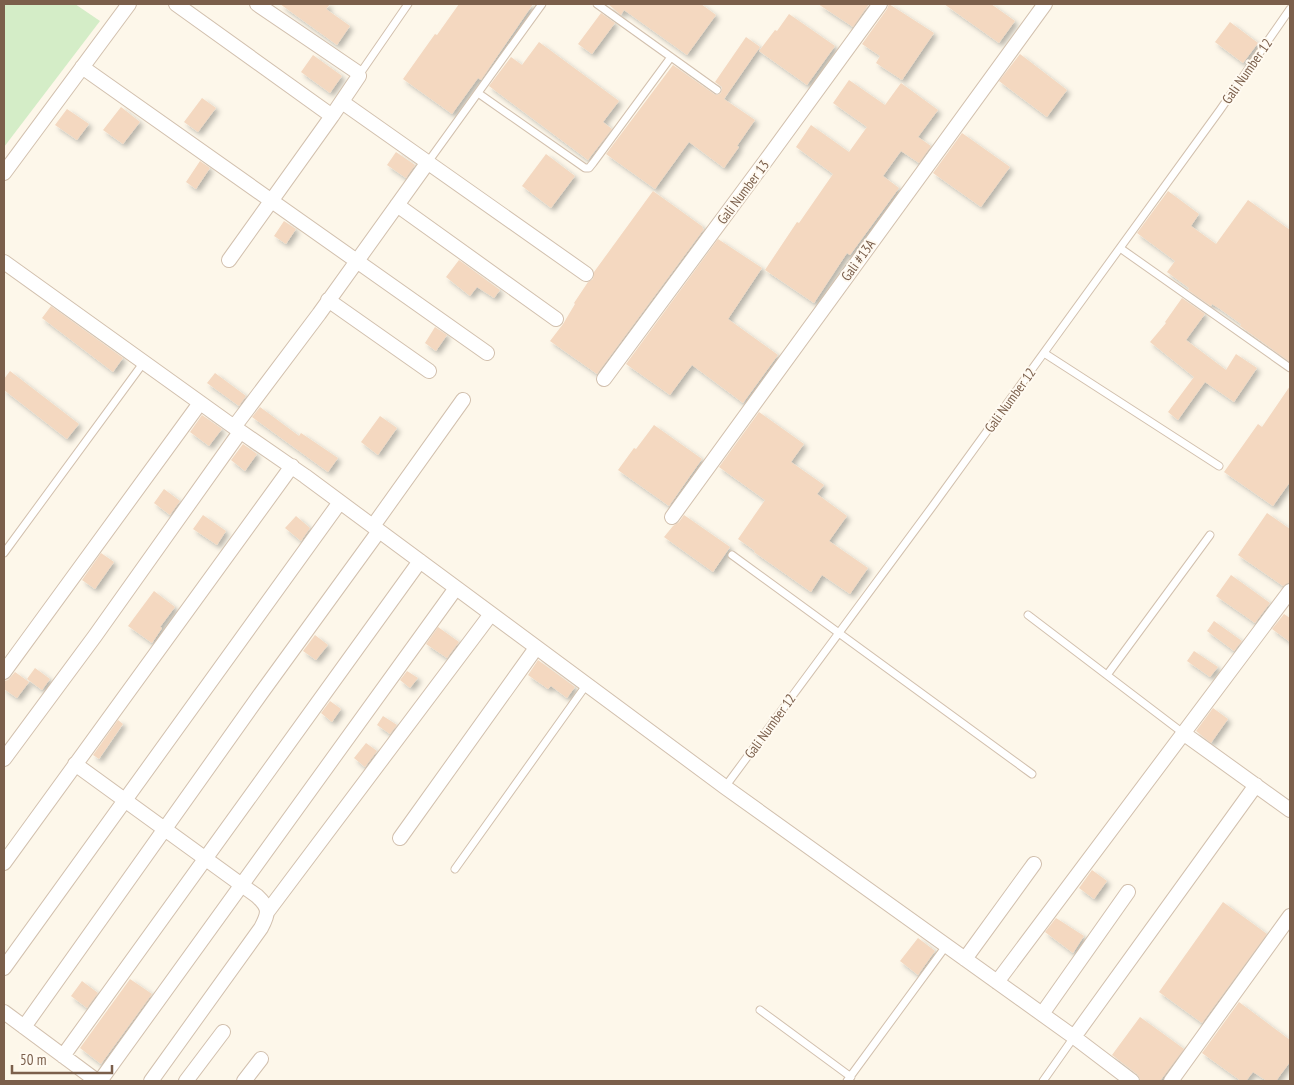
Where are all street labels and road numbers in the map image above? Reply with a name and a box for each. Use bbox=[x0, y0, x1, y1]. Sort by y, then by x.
street label: Gali Number 12 bbox=[1218, 35, 1276, 107]
street label: Gali Number 13 bbox=[713, 156, 773, 228]
street label: Gali #13A bbox=[837, 235, 879, 284]
street label: Gali Number 12 bbox=[980, 364, 1040, 436]
street label: Gali Number 12 bbox=[740, 690, 800, 762]

